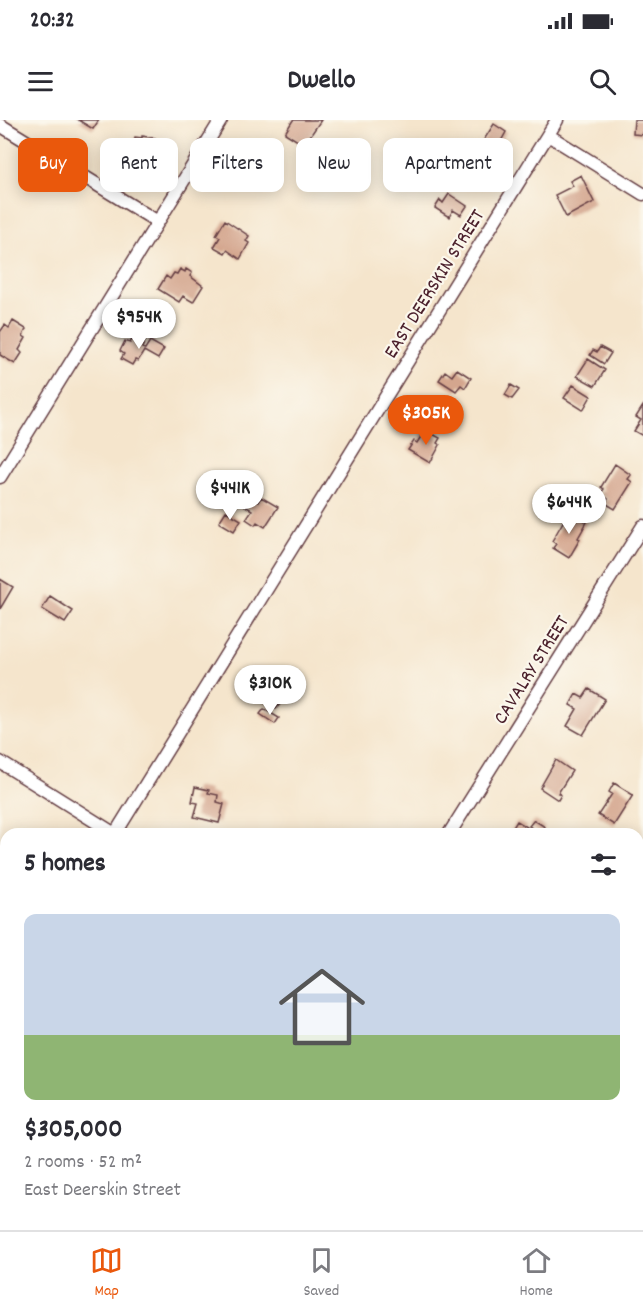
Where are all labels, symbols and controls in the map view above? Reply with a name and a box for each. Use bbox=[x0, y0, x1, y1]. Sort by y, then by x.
text: 20:32 bbox=[30, 6, 75, 37]
text: Dwello bbox=[287, 62, 356, 101]
icon: menu bbox=[24, 65, 57, 98]
icon: search bbox=[586, 65, 619, 98]
chip: Buy bbox=[18, 138, 88, 192]
chip: Rent bbox=[100, 138, 178, 192]
chip: Filters bbox=[190, 138, 284, 192]
chip: New bbox=[296, 138, 371, 192]
chip: Apartment bbox=[383, 138, 513, 192]
street label: EAST DEERSKIN STREET bbox=[378, 205, 493, 365]
pin: $954K bbox=[97, 299, 181, 350]
text: $954K bbox=[116, 304, 162, 332]
pin: $305K bbox=[384, 395, 468, 446]
text: $305K bbox=[402, 400, 450, 428]
pin: $441K bbox=[188, 470, 272, 521]
text: $441K bbox=[210, 475, 250, 503]
pin: $644K bbox=[527, 484, 611, 535]
text: $644K bbox=[546, 489, 592, 517]
street label: CAVALRY STREET bbox=[488, 611, 577, 731]
pin: $310K bbox=[228, 665, 312, 716]
text: $310K bbox=[248, 670, 292, 698]
text: 5 homes bbox=[24, 846, 106, 883]
icon: filters bbox=[587, 848, 620, 881]
icon: home bbox=[268, 953, 376, 1061]
text: $305,000 bbox=[24, 1112, 122, 1149]
text: 2 rooms · 52 m² bbox=[24, 1149, 142, 1177]
text: East Deerskin Street bbox=[24, 1177, 181, 1205]
tab: Map bbox=[90, 1244, 123, 1303]
tab: Saved bbox=[303, 1244, 339, 1303]
tab: Home bbox=[519, 1244, 553, 1303]

